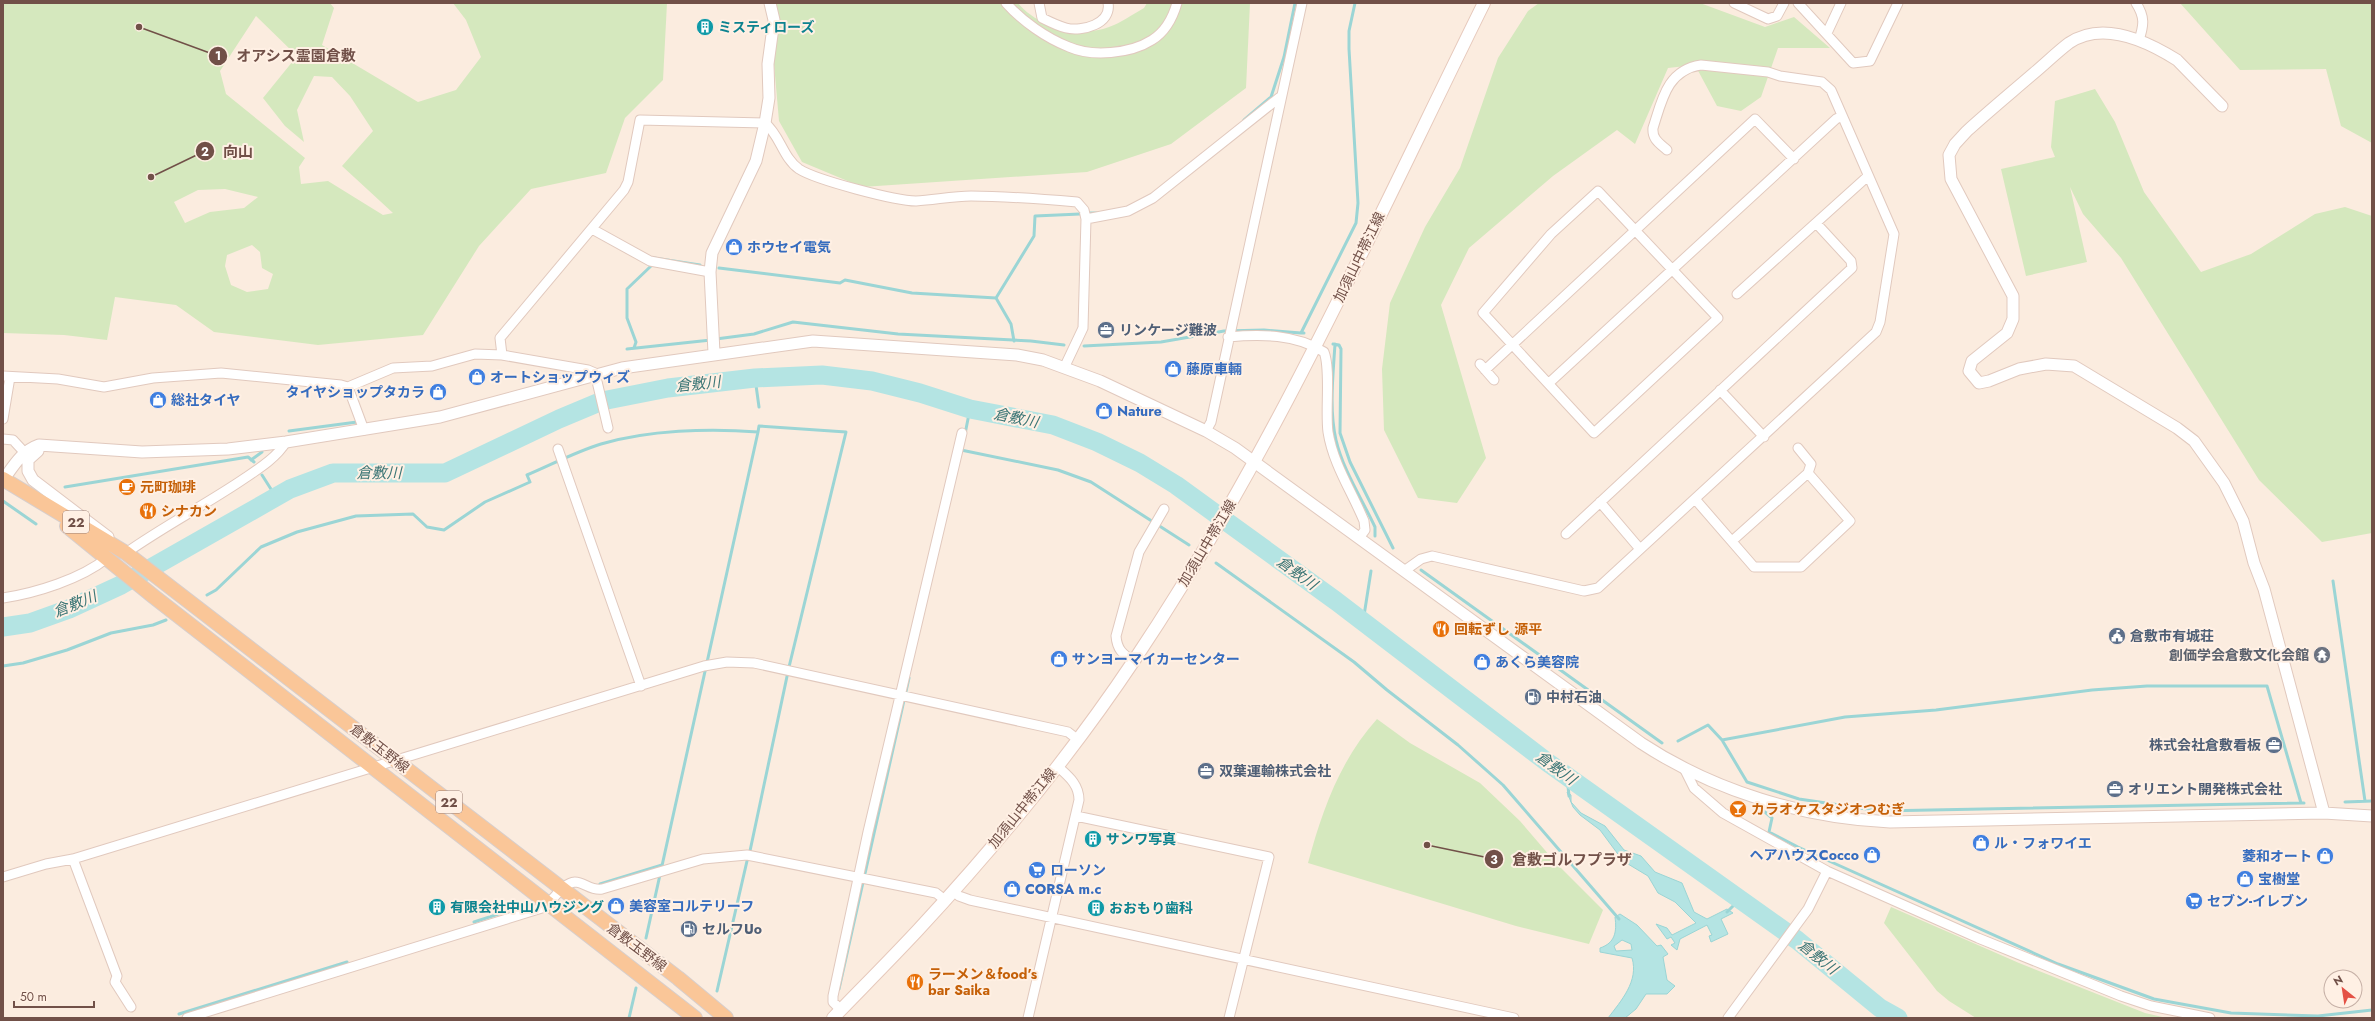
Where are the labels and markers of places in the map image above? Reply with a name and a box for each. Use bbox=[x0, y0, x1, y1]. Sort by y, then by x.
building icon: ミスティローズ bbox=[695, 17, 715, 37]
place label: ミスティローズ bbox=[718, 17, 814, 37]
callout: オアシス霊園倉敷 bbox=[208, 42, 364, 69]
callout: 向山 bbox=[195, 138, 261, 165]
shop icon: ホウセイ電気 bbox=[724, 237, 744, 257]
place label: ホウセイ電気 bbox=[747, 237, 831, 257]
office icon: リンケージ難波 bbox=[1096, 320, 1116, 340]
place label: リンケージ難波 bbox=[1119, 320, 1217, 340]
shop icon: 藤原車輛 bbox=[1163, 359, 1183, 379]
place label: 藤原車輛 bbox=[1186, 359, 1242, 379]
shop icon: オートショップウィズ bbox=[467, 367, 487, 387]
place label: オートショップウィズ bbox=[490, 367, 630, 387]
place label: タイヤショップタカラ bbox=[285, 382, 425, 402]
shop icon: タイヤショップタカラ bbox=[428, 382, 448, 402]
shop icon: 総社タイヤ bbox=[148, 390, 168, 410]
place label: 総社タイヤ bbox=[171, 390, 241, 410]
shop icon: Nature bbox=[1094, 401, 1114, 421]
place label: Nature bbox=[1117, 401, 1162, 421]
cafe icon: 元町珈琲 bbox=[117, 477, 137, 497]
place label: 元町珈琲 bbox=[140, 477, 196, 497]
restaurant icon: シナカン bbox=[138, 501, 158, 521]
place label: シナカン bbox=[161, 501, 217, 521]
restaurant icon: 回転ずし 源平 bbox=[1431, 619, 1451, 639]
place label: 回転ずし 源平 bbox=[1454, 619, 1542, 639]
public building icon: 倉敷市有城荘 bbox=[2107, 626, 2127, 646]
place label: 倉敷市有城荘 bbox=[2130, 626, 2214, 646]
place label: 創価学会倉敷文化会館 bbox=[2169, 645, 2309, 665]
temple icon: 創価学会倉敷文化会館 bbox=[2312, 645, 2332, 665]
shop icon: サンヨーマイカーセンター bbox=[1049, 649, 1069, 669]
place label: サンヨーマイカーセンター bbox=[1072, 649, 1240, 669]
shop icon: あくら美容院 bbox=[1472, 652, 1492, 672]
place label: あくら美容院 bbox=[1495, 652, 1579, 672]
fuel station icon: 中村石油 bbox=[1523, 687, 1543, 707]
place label: 中村石油 bbox=[1546, 687, 1602, 707]
place label: 株式会社倉敷看板 bbox=[2149, 735, 2261, 755]
office icon: 株式会社倉敷看板 bbox=[2264, 735, 2284, 755]
office icon: 双葉運輸株式会社 bbox=[1196, 761, 1216, 781]
place label: 双葉運輸株式会社 bbox=[1219, 761, 1331, 781]
office icon: オリエント開発株式会社 bbox=[2105, 779, 2125, 799]
place label: オリエント開発株式会社 bbox=[2128, 779, 2282, 799]
bar icon: カラオケスタジオつむぎ bbox=[1728, 799, 1748, 819]
place label: カラオケスタジオつむぎ bbox=[1751, 799, 1905, 819]
building icon: サンワ写真 bbox=[1083, 829, 1103, 849]
place label: サンワ写真 bbox=[1106, 829, 1176, 849]
shop icon: ル・フォワイエ bbox=[1971, 833, 1991, 853]
place label: ル・フォワイエ bbox=[1994, 833, 2092, 853]
place label: ヘアハウスCocco bbox=[1749, 845, 1859, 865]
shop icon: ヘアハウスCocco bbox=[1862, 845, 1882, 865]
callout: 倉敷ゴルフプラザ bbox=[1484, 846, 1640, 873]
place label: 菱和オート bbox=[2242, 846, 2312, 866]
shop icon: 菱和オート bbox=[2315, 846, 2335, 866]
supermarket icon: ローソン bbox=[1027, 860, 1047, 880]
place label: ローソン bbox=[1050, 860, 1106, 880]
shop icon: 宝樹堂 bbox=[2235, 869, 2255, 889]
place label: 宝樹堂 bbox=[2258, 869, 2300, 889]
shop icon: CORSA m.c bbox=[1002, 879, 1022, 899]
place label: CORSA m.c bbox=[1025, 879, 1102, 899]
supermarket icon: セブン-イレブン bbox=[2184, 891, 2204, 911]
place label: セブン-イレブン bbox=[2207, 891, 2308, 911]
shop icon: 美容室コルテリーフ bbox=[606, 896, 626, 916]
place label: 美容室コルテリーフ bbox=[629, 896, 754, 916]
building icon: 有限会社中山ハウジング bbox=[427, 897, 447, 917]
place label: 有限会社中山ハウジング bbox=[450, 897, 604, 917]
building icon: おおもり歯科 bbox=[1086, 898, 1106, 918]
place label: おおもり歯科 bbox=[1109, 898, 1193, 918]
fuel station icon: セルフUo bbox=[679, 919, 699, 939]
place label: セルフUo bbox=[702, 919, 762, 939]
place label: ラーメン＆food’s bar Saika bbox=[928, 964, 1038, 1000]
restaurant icon: ラーメン＆food’s bar Saika bbox=[905, 972, 925, 992]

